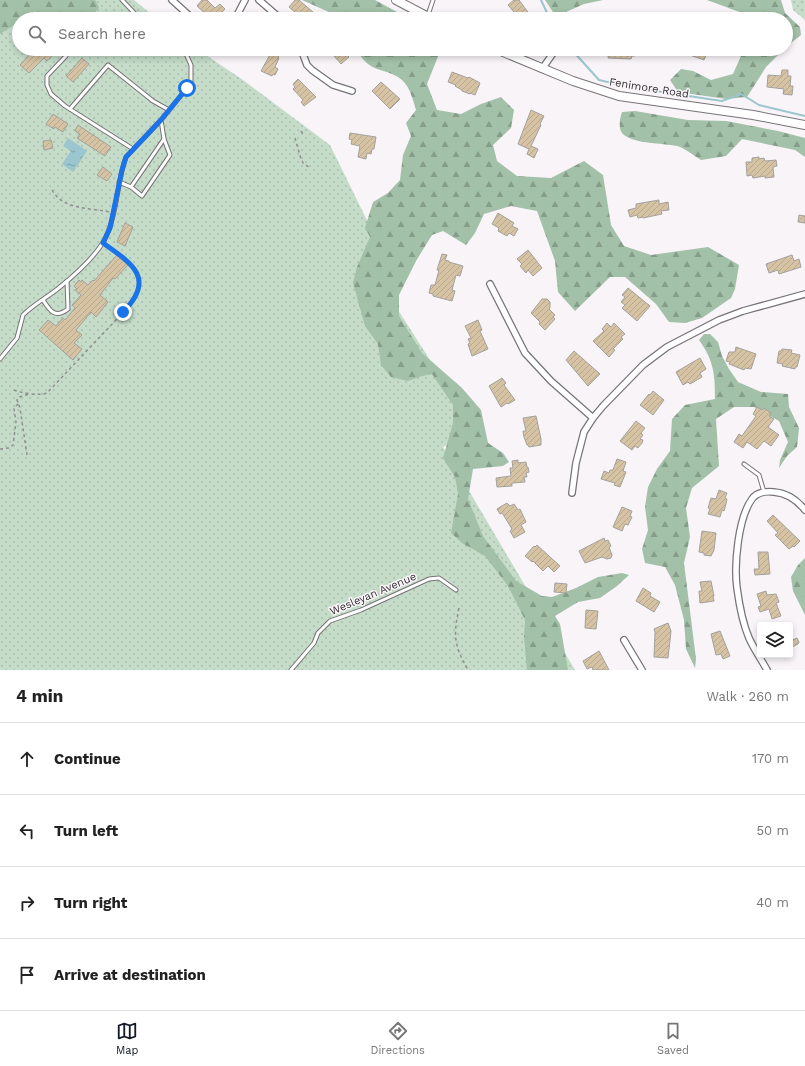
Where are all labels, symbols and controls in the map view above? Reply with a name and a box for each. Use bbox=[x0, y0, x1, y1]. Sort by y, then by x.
search box bbox=[12, 12, 793, 56]
icon: search bbox=[26, 23, 48, 45]
text: Search here bbox=[58, 25, 146, 43]
street label: Fenimore Road bbox=[608, 75, 690, 101]
route start bbox=[178, 79, 196, 97]
route end bbox=[114, 303, 132, 321]
street label: Wesleyan Avenue bbox=[328, 570, 418, 618]
map controls bbox=[757, 622, 793, 658]
button: layers bbox=[757, 622, 793, 658]
text: 4 min bbox=[16, 686, 63, 706]
text: Walk · 260 m bbox=[706, 689, 789, 704]
icon: ahead bbox=[16, 748, 38, 770]
text: Continue bbox=[54, 750, 121, 768]
text: 170 m bbox=[752, 751, 789, 766]
icon: left bbox=[16, 820, 38, 842]
text: Turn left bbox=[54, 822, 118, 840]
text: 50 m bbox=[757, 823, 789, 838]
icon: right bbox=[16, 892, 38, 914]
text: Turn right bbox=[54, 894, 127, 912]
text: 40 m bbox=[756, 895, 789, 910]
icon: arrive bbox=[16, 964, 38, 986]
text: Arrive at destination bbox=[54, 966, 206, 984]
tab: Map bbox=[116, 1020, 138, 1057]
tab: Directions bbox=[371, 1020, 425, 1057]
tab: Saved bbox=[657, 1020, 689, 1057]

